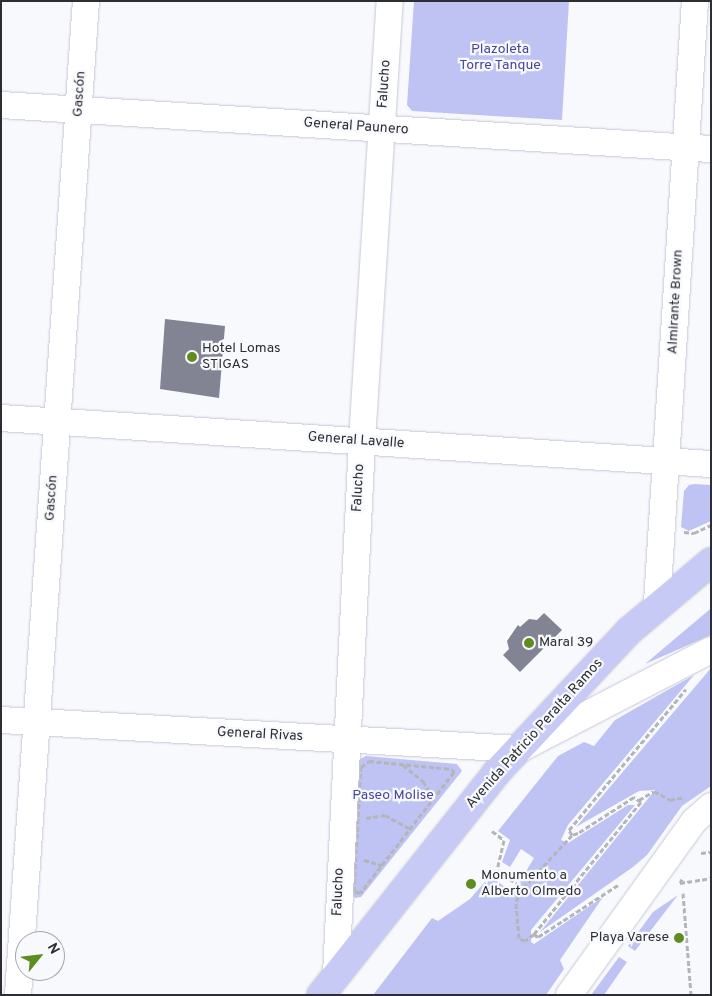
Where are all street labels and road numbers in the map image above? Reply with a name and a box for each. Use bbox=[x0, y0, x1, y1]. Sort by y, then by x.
street label: Falucho bbox=[375, 59, 395, 109]
street label: Gascón bbox=[70, 70, 90, 118]
street label: General Paunero bbox=[303, 115, 409, 139]
street label: Almirante Brown bbox=[665, 249, 687, 355]
street label: General Lavalle bbox=[307, 429, 405, 453]
street label: Falucho bbox=[349, 463, 369, 513]
street label: Gascón bbox=[42, 474, 62, 522]
street label: Avenida Patricio Peralta Ramos bbox=[463, 656, 607, 812]
street label: General Rivas bbox=[216, 724, 304, 746]
street label: Falucho bbox=[330, 867, 348, 917]

